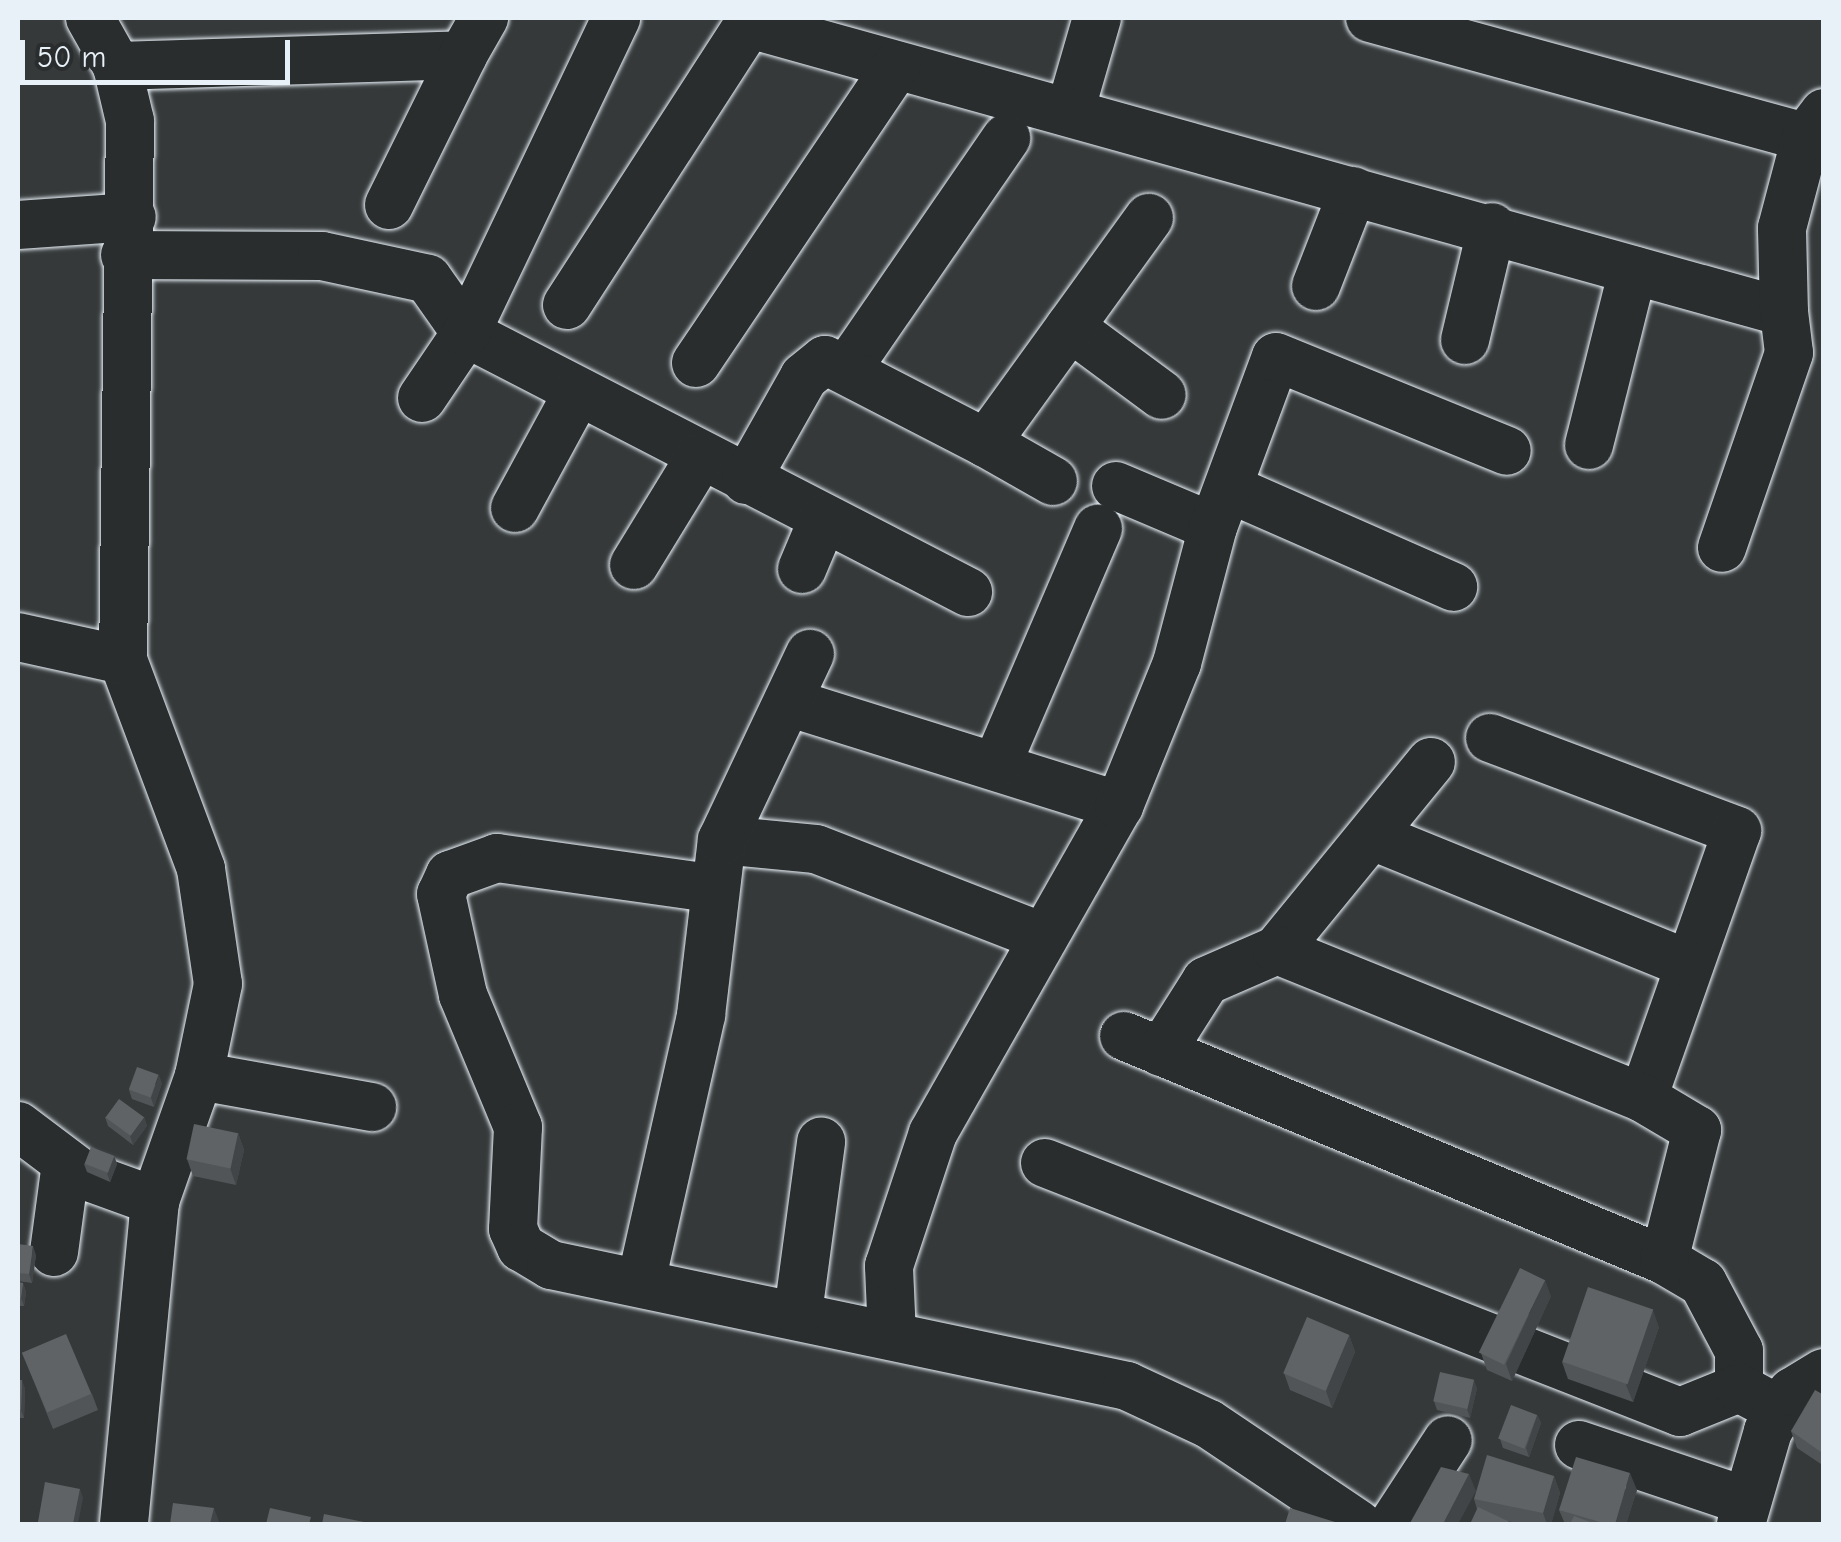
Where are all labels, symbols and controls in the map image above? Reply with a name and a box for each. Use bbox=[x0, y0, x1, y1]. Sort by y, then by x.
scale bar bbox=[25, 20, 295, 82]
text: 50 m bbox=[37, 40, 106, 75]

